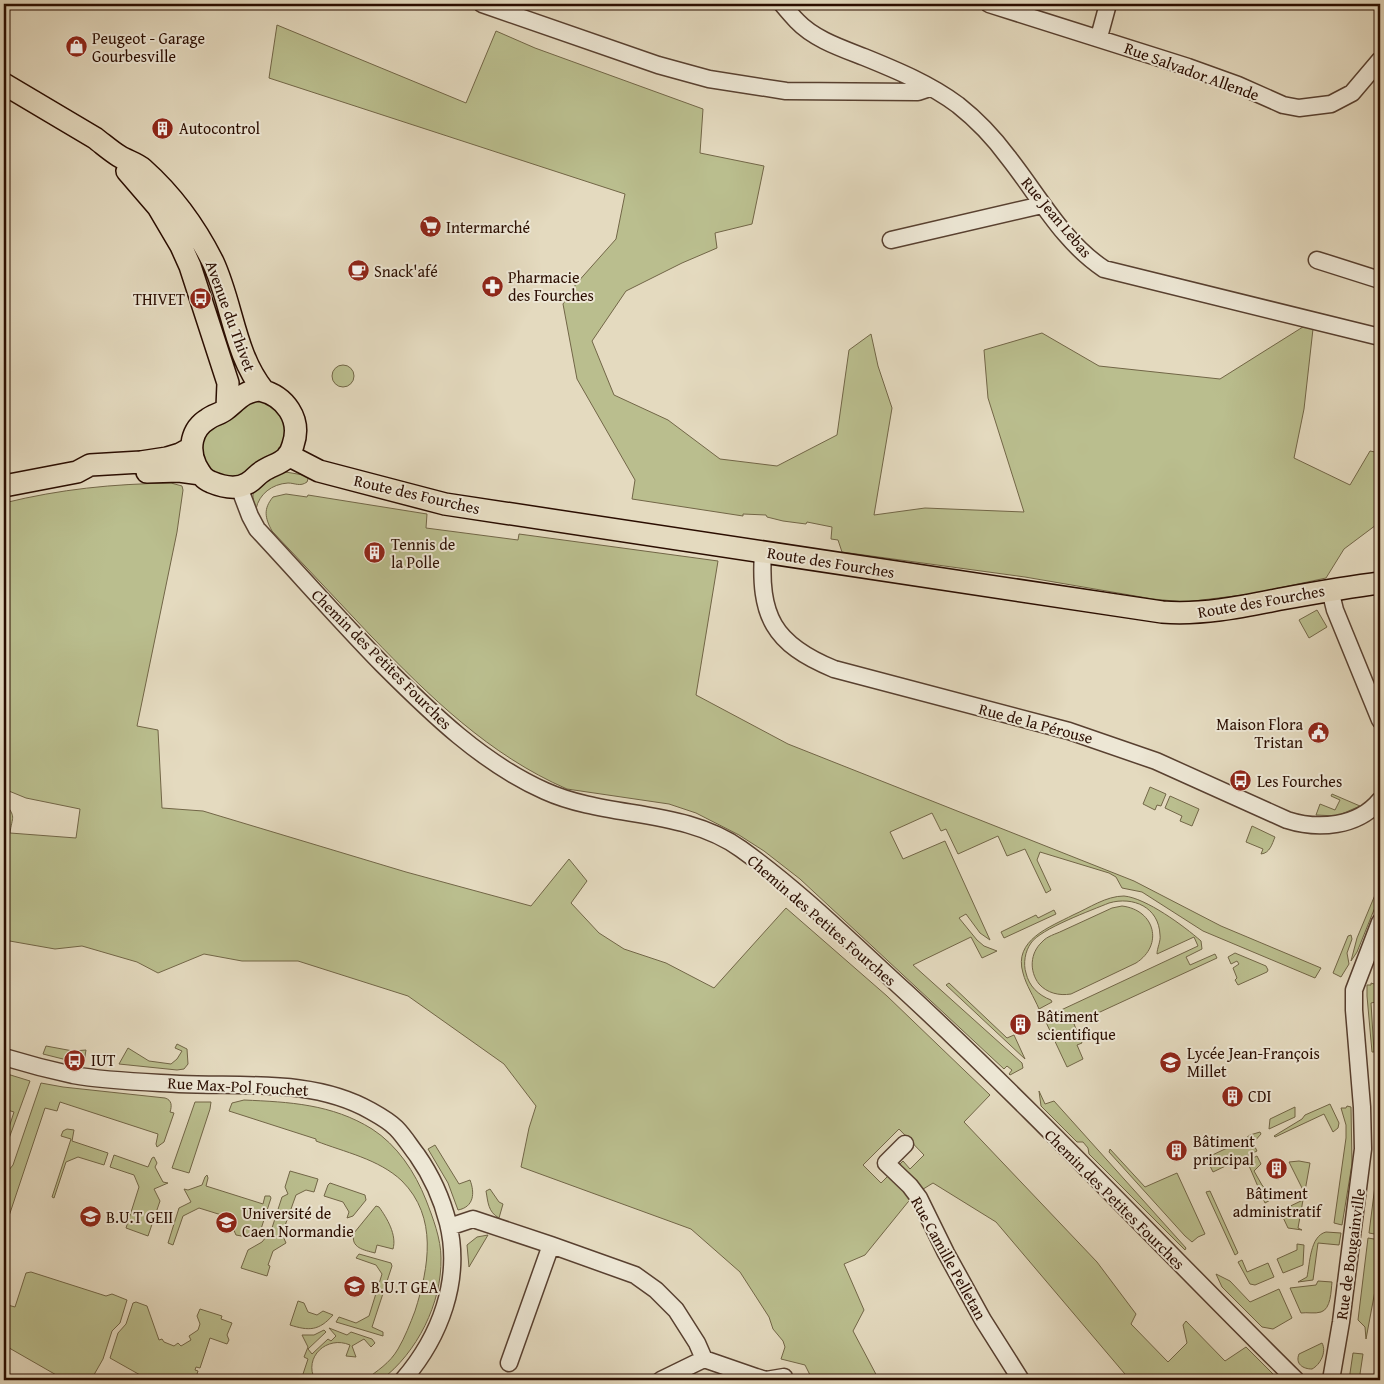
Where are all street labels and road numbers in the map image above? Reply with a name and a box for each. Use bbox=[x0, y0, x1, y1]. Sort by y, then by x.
street label: Rue Salvador Allende bbox=[1121, 35, 1263, 107]
street label: Rue Jean Lebas bbox=[1016, 171, 1098, 263]
street label: Avenue du Thivet bbox=[200, 257, 262, 375]
street label: Route des Fourches bbox=[352, 468, 482, 520]
street label: Route des Fourches bbox=[766, 540, 896, 584]
street label: Route des Fourches bbox=[1196, 578, 1326, 624]
street label: Chemin des Petites Fourches bbox=[306, 583, 458, 735]
street label: Rue de la Pérouse bbox=[976, 696, 1096, 750]
street label: Chemin des Petites Fourches bbox=[742, 848, 902, 992]
street label: Rue Max-Pol Fouchet bbox=[167, 1070, 309, 1102]
street label: Chemin des Petites Fourches bbox=[1039, 1123, 1191, 1275]
street label: Rue de Bougainville bbox=[1329, 1187, 1371, 1321]
street label: Rue Camille Pelletan bbox=[905, 1192, 993, 1324]

